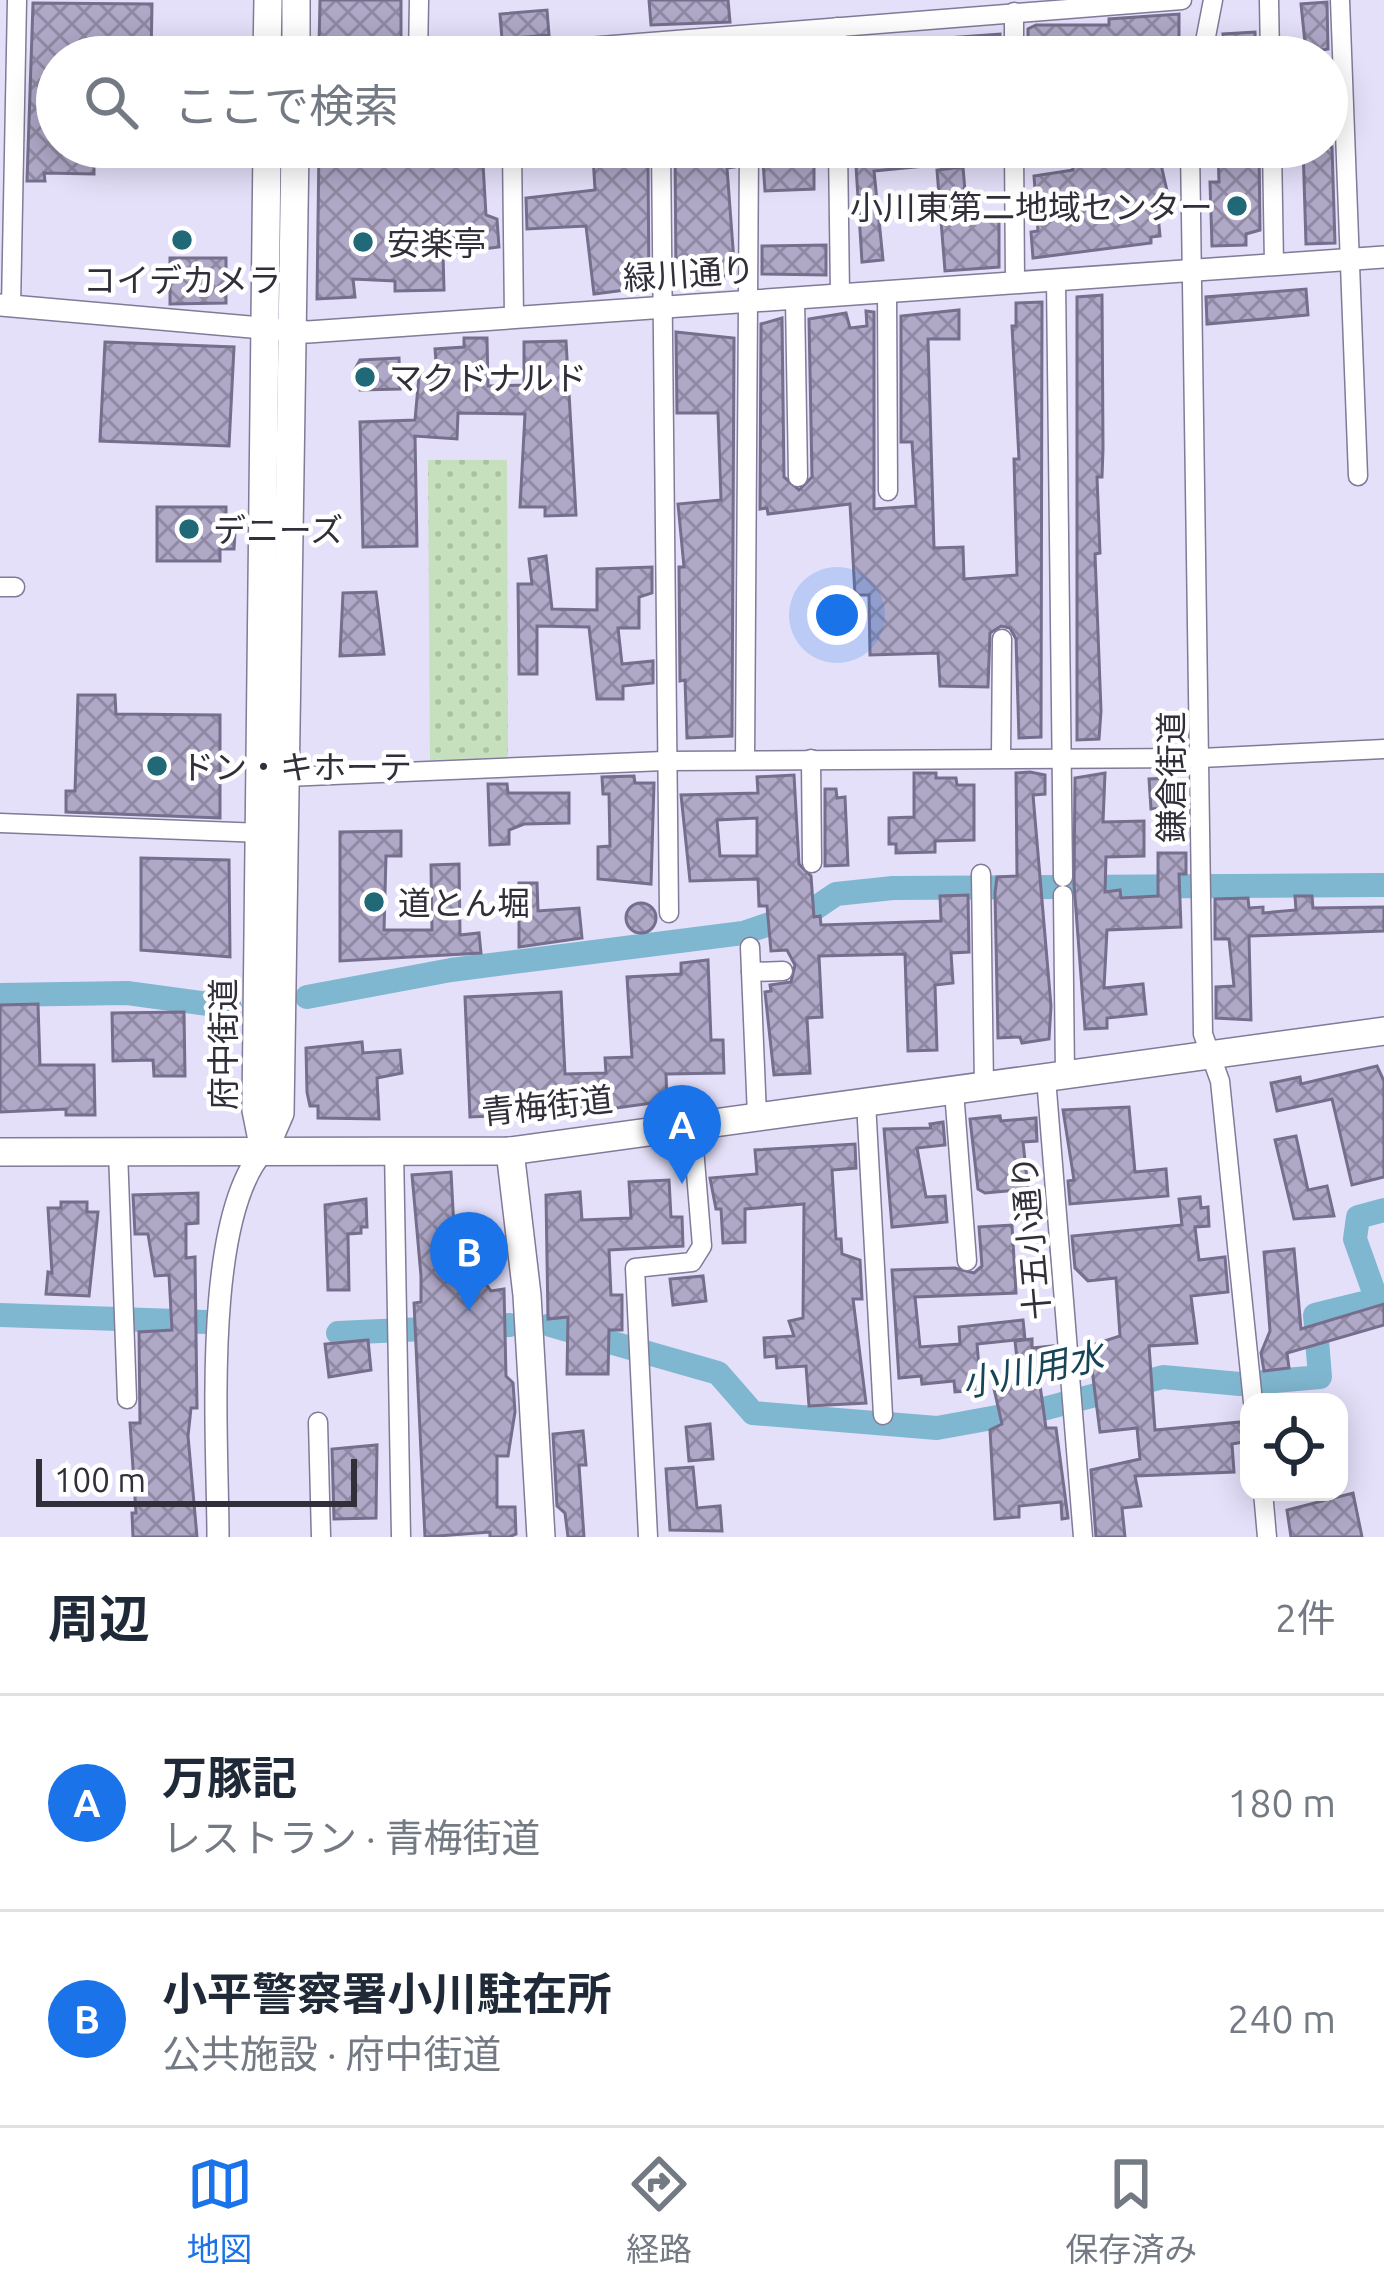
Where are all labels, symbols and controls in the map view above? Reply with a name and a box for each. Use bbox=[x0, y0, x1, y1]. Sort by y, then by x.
search box bbox=[36, 36, 1348, 168]
icon: search bbox=[78, 69, 144, 135]
text: ここで検索 bbox=[174, 80, 399, 131]
place label: 小川東第二地域センター bbox=[850, 188, 1213, 225]
marker: 小川東第二地域センター bbox=[1224, 193, 1250, 219]
place label: 安楽亭 bbox=[387, 224, 486, 261]
marker: コイデカメラ bbox=[169, 227, 195, 253]
marker: 安楽亭 bbox=[350, 229, 376, 255]
street label: 緑川通り bbox=[622, 250, 756, 296]
place label: コイデカメラ bbox=[83, 261, 281, 298]
place label: マクドナルド bbox=[389, 359, 587, 396]
marker: マクドナルド bbox=[352, 364, 378, 390]
place label: デニーズ bbox=[213, 511, 343, 548]
marker: デニーズ bbox=[176, 516, 202, 542]
your location bbox=[807, 585, 867, 645]
street label: 鎌倉街道 bbox=[1152, 711, 1189, 843]
place label: ドン・キホーテ bbox=[181, 748, 412, 785]
marker: ドン・キホーテ bbox=[144, 753, 170, 779]
place label: 道とん堀 bbox=[398, 884, 530, 921]
marker: 道とん堀 bbox=[361, 889, 387, 915]
street label: 府中街道 bbox=[204, 978, 241, 1110]
street label: 青梅街道 bbox=[479, 1080, 615, 1130]
pin: A bbox=[643, 1085, 721, 1184]
street label: 十五小通り bbox=[1004, 1154, 1056, 1322]
pin: B bbox=[430, 1212, 508, 1311]
water label: 小川用水 bbox=[957, 1333, 1111, 1404]
map controls bbox=[1240, 1393, 1348, 1501]
button: locate bbox=[1240, 1393, 1348, 1501]
scale bar bbox=[36, 1453, 357, 1506]
text: 100 m bbox=[54, 1461, 146, 1498]
text: 周辺 bbox=[48, 1589, 150, 1647]
text: 2件 bbox=[1275, 1596, 1336, 1639]
text: 万豚記 bbox=[162, 1752, 297, 1803]
text: A bbox=[73, 1781, 101, 1824]
text: 180 m bbox=[1227, 1781, 1336, 1824]
text: レストラン · 青梅街道 bbox=[162, 1816, 540, 1859]
text: 小平警察署小川駐在所 bbox=[162, 1968, 612, 2019]
text: B bbox=[74, 1997, 100, 2040]
text: 240 m bbox=[1227, 1997, 1336, 2040]
text: 公共施設 · 府中街道 bbox=[162, 2032, 501, 2075]
tab: 地図 bbox=[187, 2151, 253, 2271]
tab: 経路 bbox=[626, 2151, 692, 2271]
tab: 保存済み bbox=[1065, 2151, 1197, 2271]

